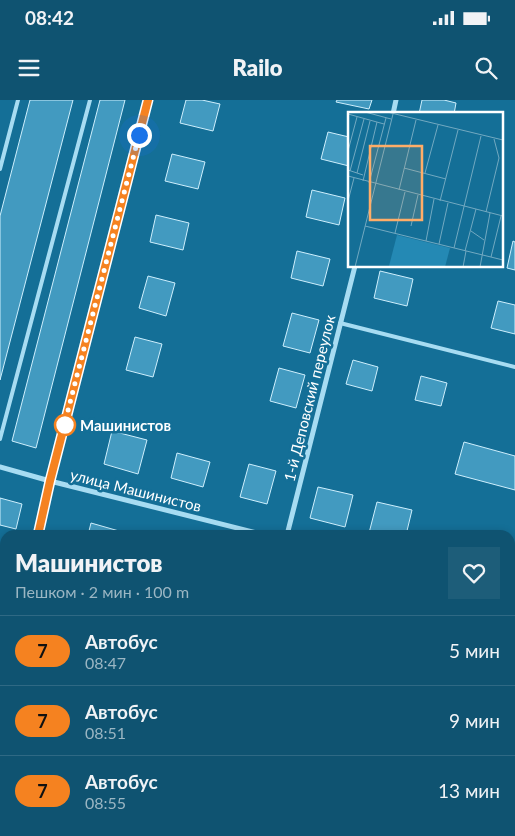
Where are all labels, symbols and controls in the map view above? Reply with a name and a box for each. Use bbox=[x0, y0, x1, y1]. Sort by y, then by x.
text: 08:42 bbox=[25, 6, 74, 29]
icon: menu bbox=[15, 54, 43, 82]
text: Railo bbox=[232, 54, 283, 81]
icon: search bbox=[472, 54, 500, 82]
inset map bbox=[348, 112, 502, 268]
your location bbox=[127, 123, 152, 148]
street label: 1-й Деповский переулок bbox=[280, 313, 338, 483]
marker: Машинистов bbox=[54, 414, 76, 436]
place label: Машинистов bbox=[80, 416, 171, 434]
street label: улица Машинистов bbox=[69, 465, 203, 515]
button: heart bbox=[448, 547, 500, 599]
text: Машинистов bbox=[15, 548, 163, 577]
text: Пешком · 2 мин · 100 m bbox=[15, 582, 189, 601]
text: Автобус bbox=[85, 630, 158, 653]
text: 5 мин bbox=[449, 639, 500, 662]
text: 7 bbox=[37, 640, 48, 662]
text: 08:47 bbox=[85, 653, 126, 672]
text: Автобус bbox=[85, 700, 158, 723]
text: 9 мин bbox=[449, 709, 500, 732]
text: 7 bbox=[37, 710, 48, 732]
text: 08:51 bbox=[85, 723, 126, 742]
text: Автобус bbox=[85, 770, 158, 793]
text: 13 мин bbox=[438, 779, 500, 802]
text: 7 bbox=[37, 780, 48, 802]
text: 08:55 bbox=[85, 793, 126, 812]

